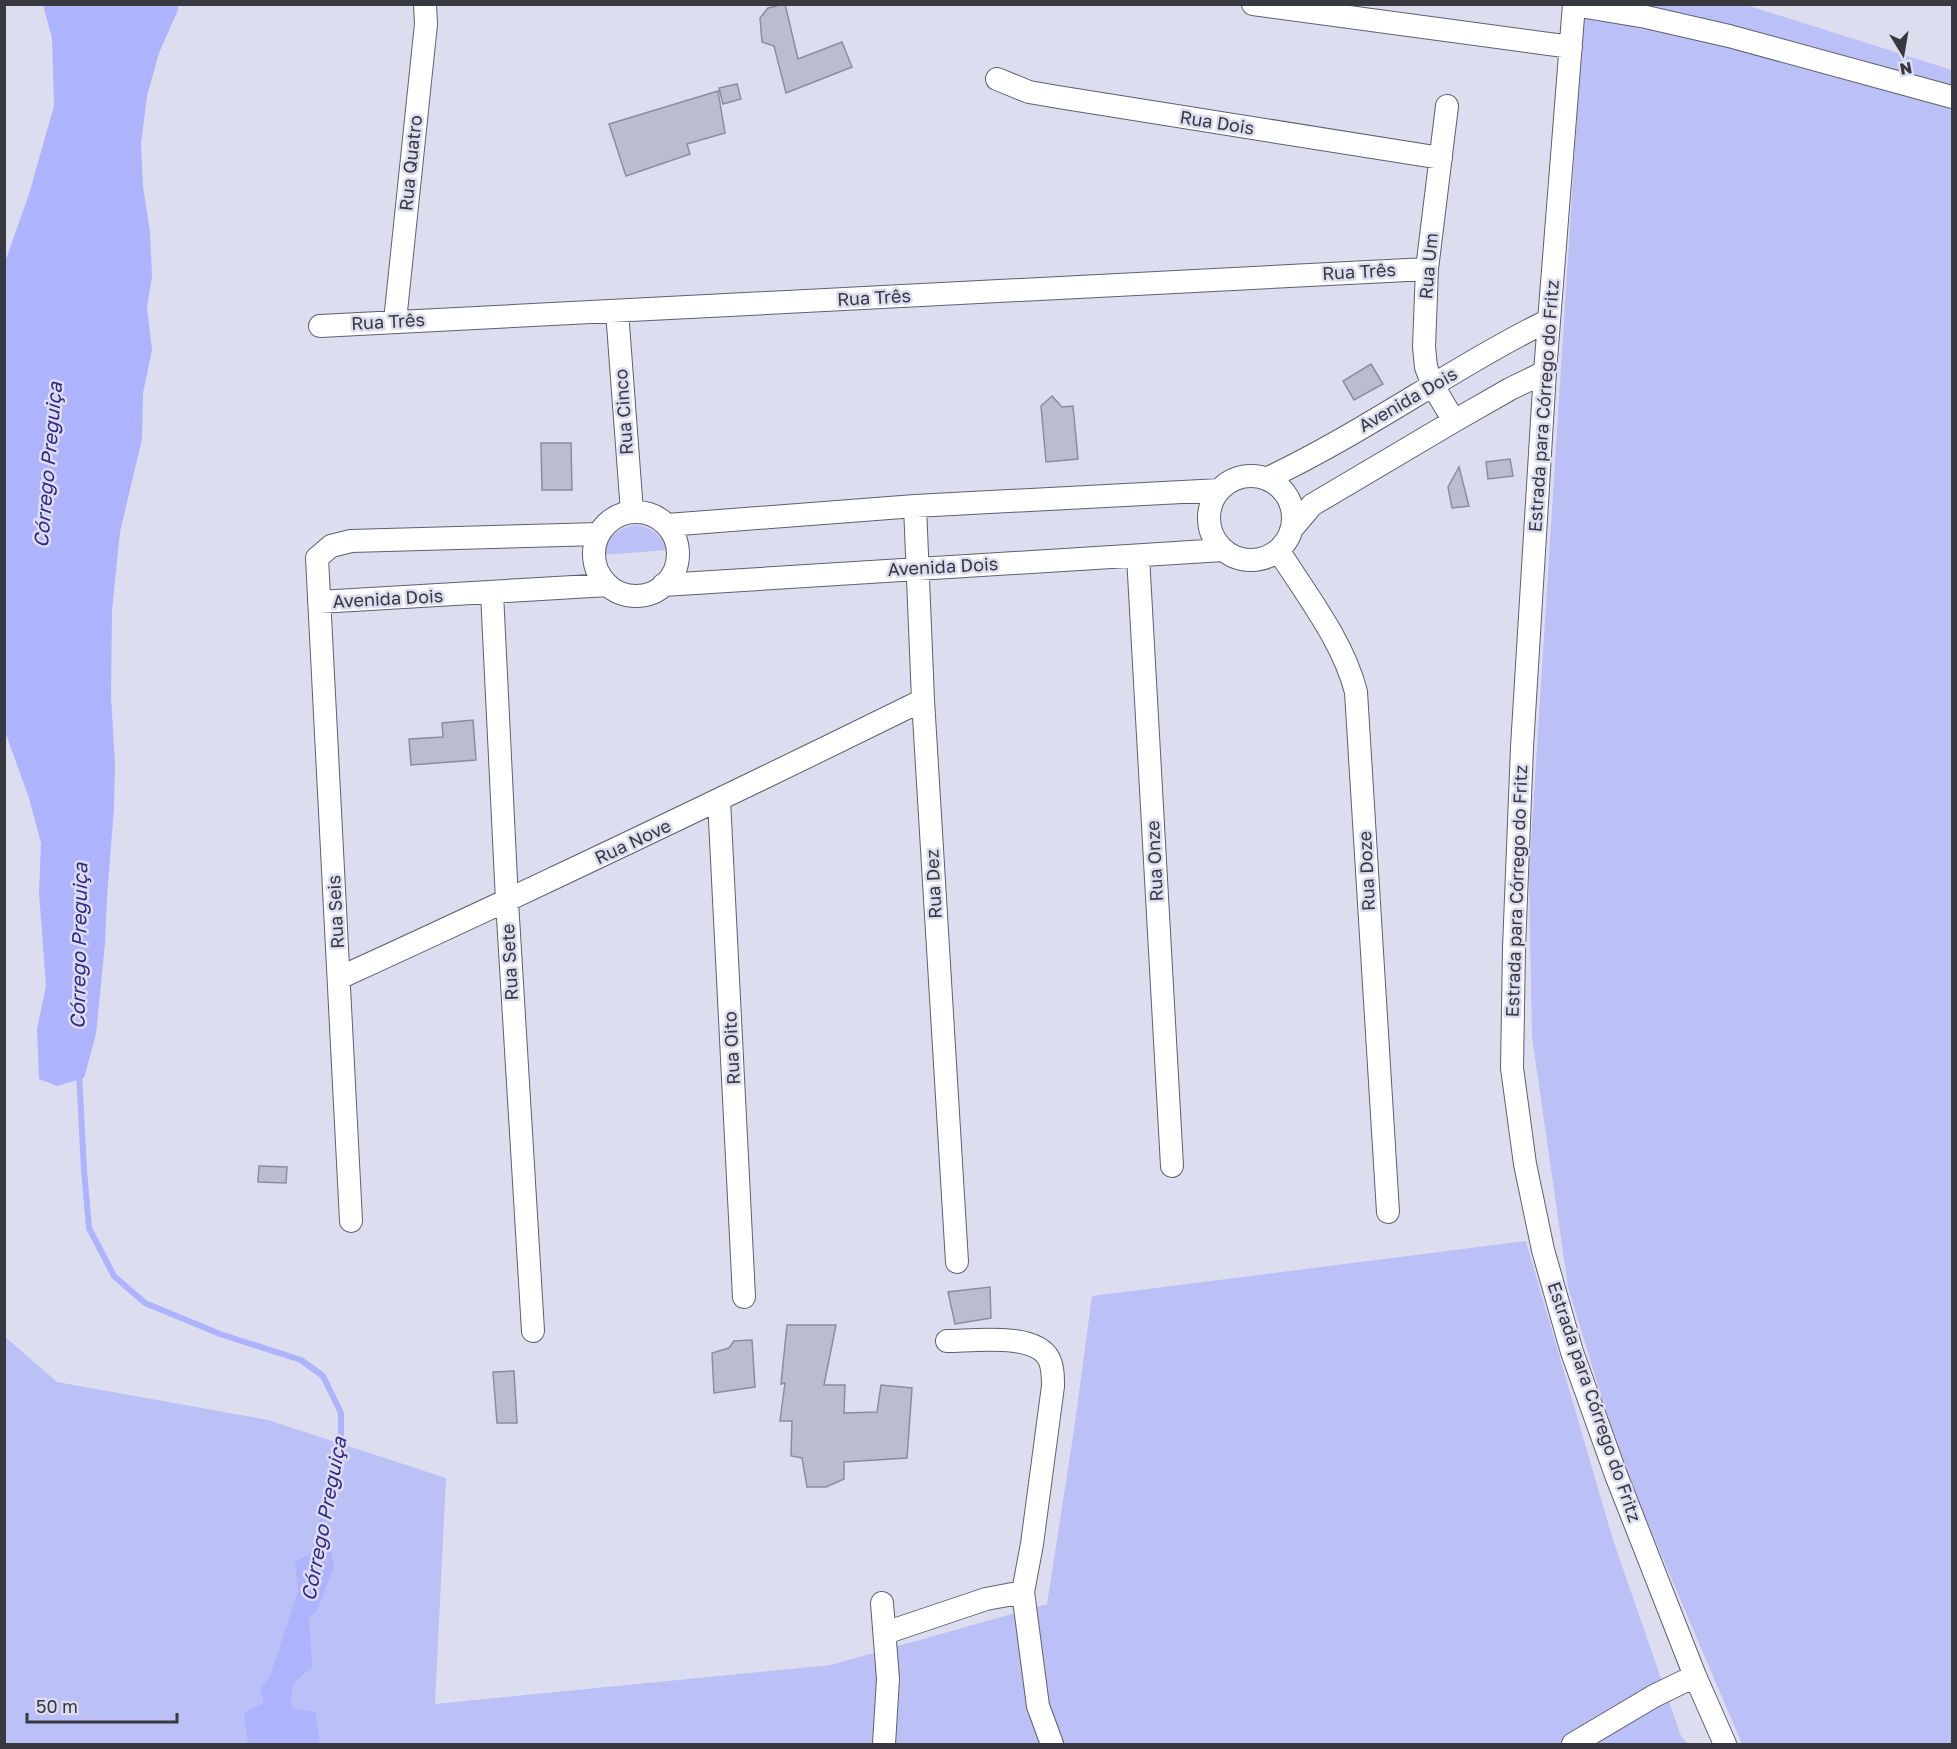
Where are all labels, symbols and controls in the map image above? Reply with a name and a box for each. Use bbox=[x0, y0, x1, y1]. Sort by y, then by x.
north arrow bbox=[1873, 24, 1933, 84]
text: N bbox=[1898, 58, 1914, 80]
street label: Rua Dois bbox=[1178, 105, 1256, 139]
street label: Rua Quatro bbox=[394, 114, 426, 212]
street label: Rua Um bbox=[1414, 232, 1442, 300]
street label: Rua Três bbox=[1322, 258, 1396, 284]
street label: Estrada para Córrego do Fritz bbox=[1523, 279, 1563, 533]
street label: Rua Três bbox=[837, 284, 911, 310]
street label: Rua Três bbox=[351, 308, 425, 334]
street label: Avenida Dois bbox=[1354, 362, 1461, 436]
street label: Rua Cinco bbox=[609, 368, 637, 456]
water label: Córrego Preguiça bbox=[28, 380, 67, 549]
street label: Avenida Dois bbox=[887, 552, 999, 580]
street label: Avenida Dois bbox=[332, 584, 444, 612]
street label: Estrada para Córrego do Fritz bbox=[1501, 764, 1531, 1018]
street label: Rua Nove bbox=[591, 814, 674, 868]
street label: Rua Onze bbox=[1141, 820, 1167, 902]
street label: Rua Doze bbox=[1353, 830, 1379, 912]
street label: Rua Dez bbox=[920, 849, 946, 919]
water label: Córrego Preguiça bbox=[65, 862, 92, 1029]
street label: Rua Seis bbox=[322, 875, 348, 949]
street label: Rua Sete bbox=[496, 923, 522, 1001]
street label: Rua Oito bbox=[718, 1011, 744, 1085]
street label: Estrada para Córrego do Fritz bbox=[1543, 1279, 1646, 1525]
water label: Córrego Preguiça bbox=[295, 1434, 352, 1603]
scale bar bbox=[27, 1686, 177, 1724]
text: 50 m bbox=[36, 1695, 78, 1717]

